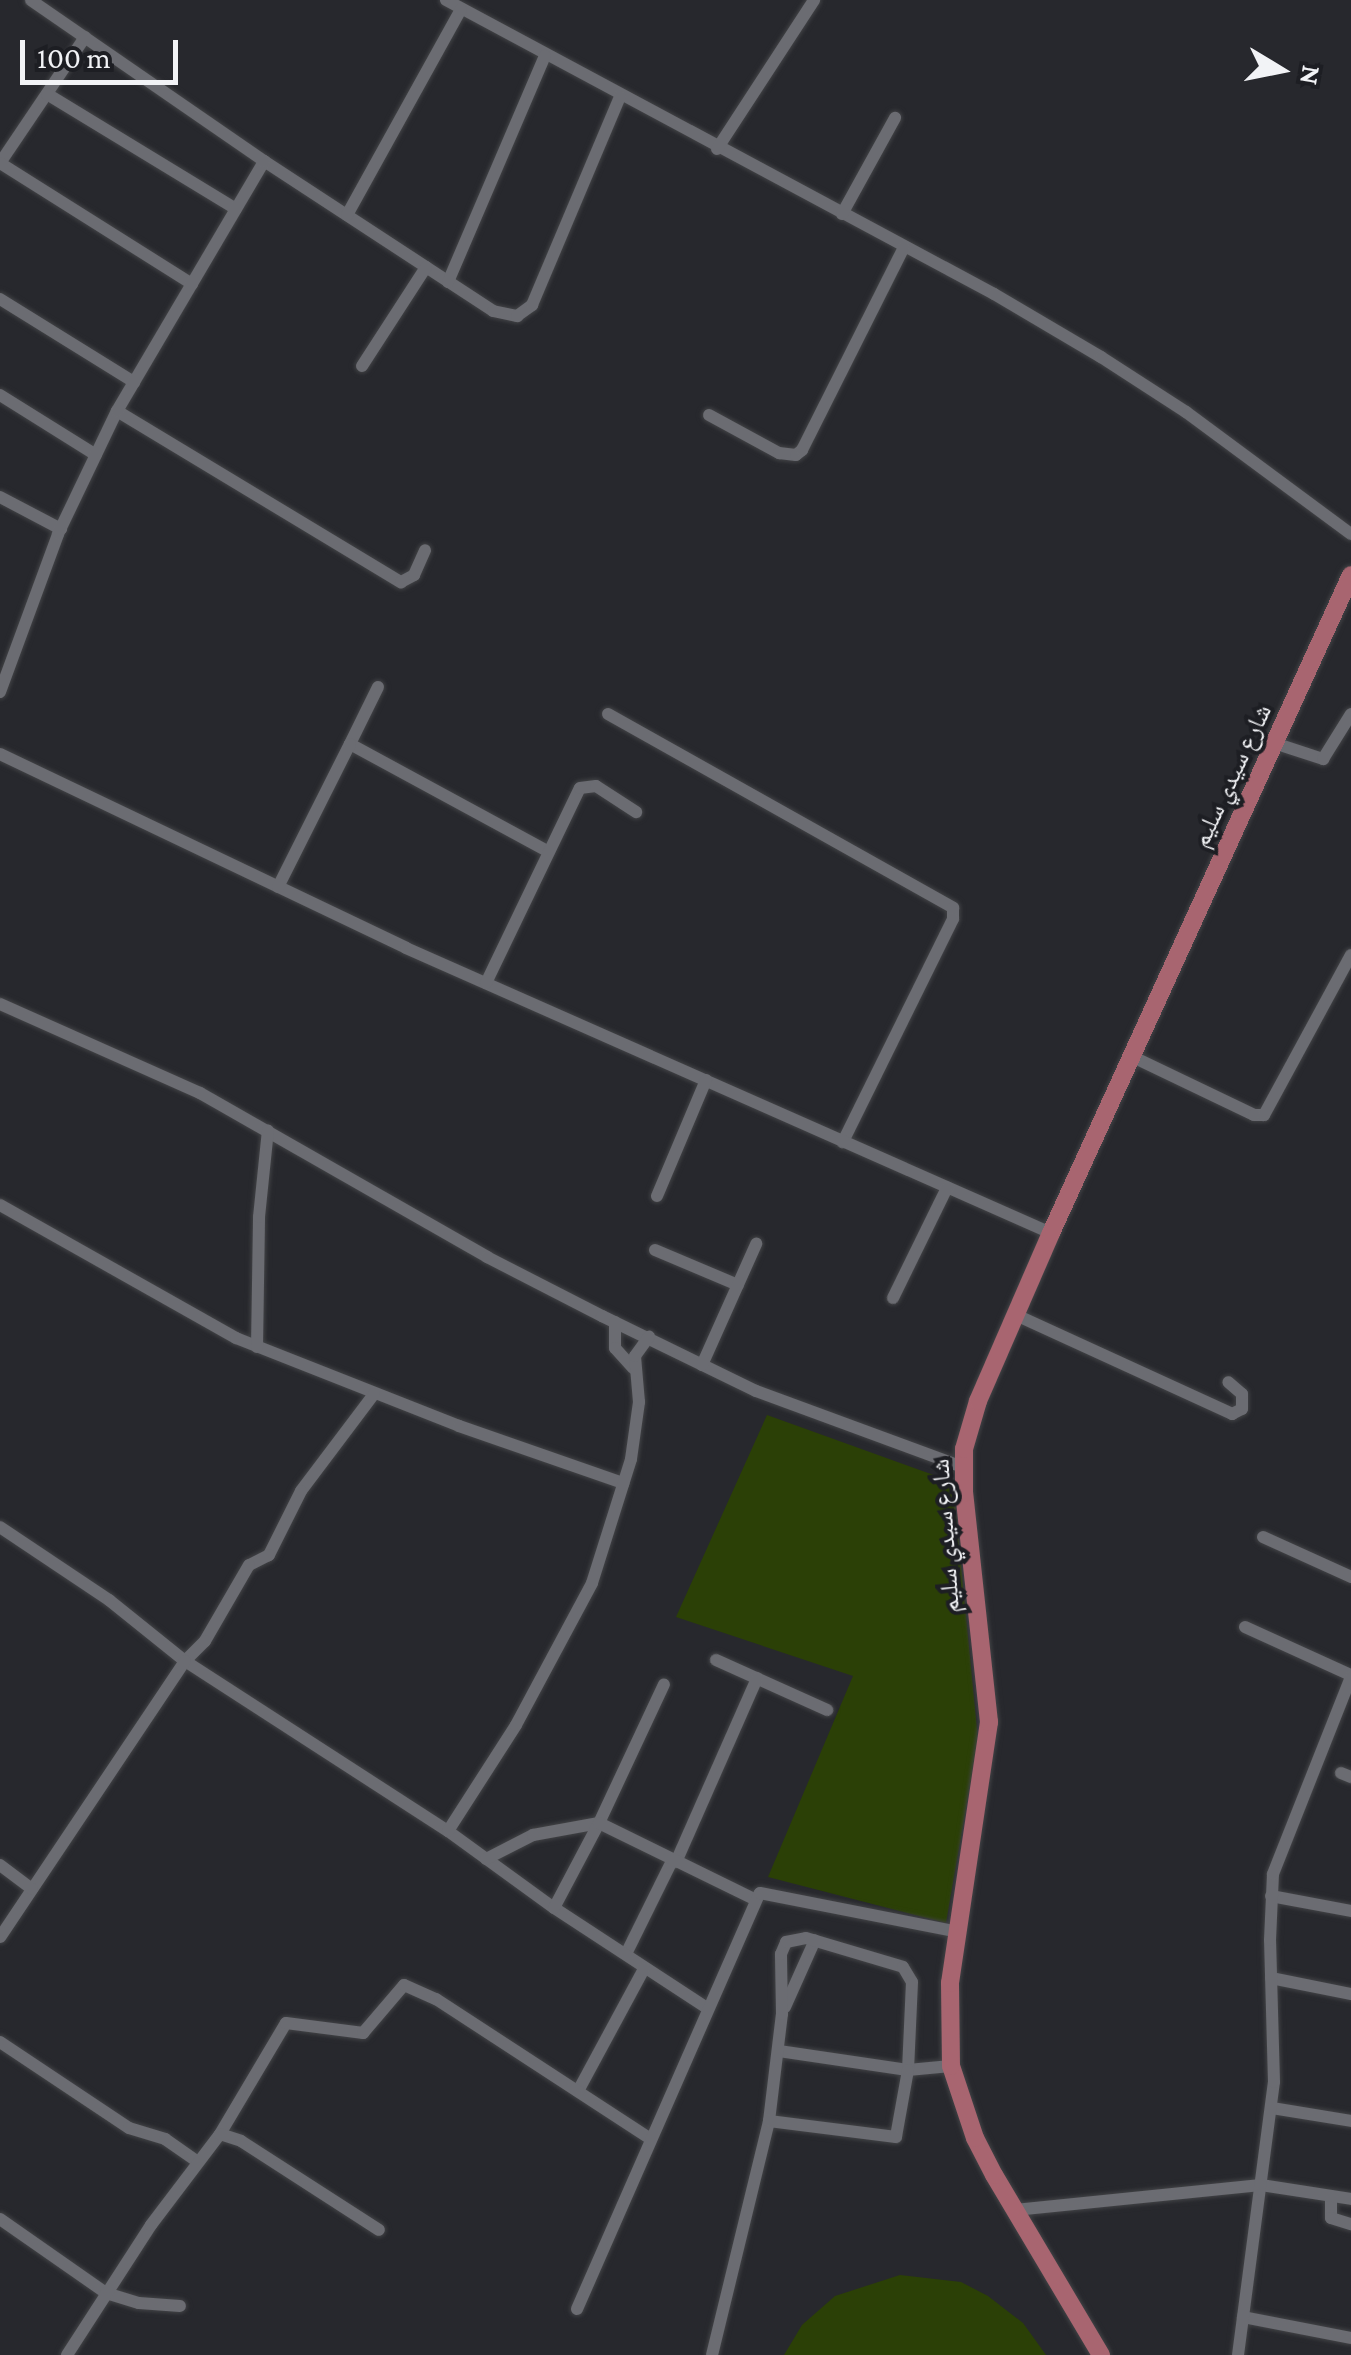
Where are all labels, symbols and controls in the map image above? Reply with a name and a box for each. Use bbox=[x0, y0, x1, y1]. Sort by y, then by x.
scale bar bbox=[25, 20, 182, 82]
north arrow bbox=[1231, 20, 1331, 120]
text: 100 m bbox=[37, 41, 111, 74]
text: N bbox=[1294, 63, 1328, 87]
street label: شارع سيدي سليم bbox=[1186, 700, 1278, 852]
street label: شارع سيدي سليم bbox=[926, 1458, 966, 1614]

